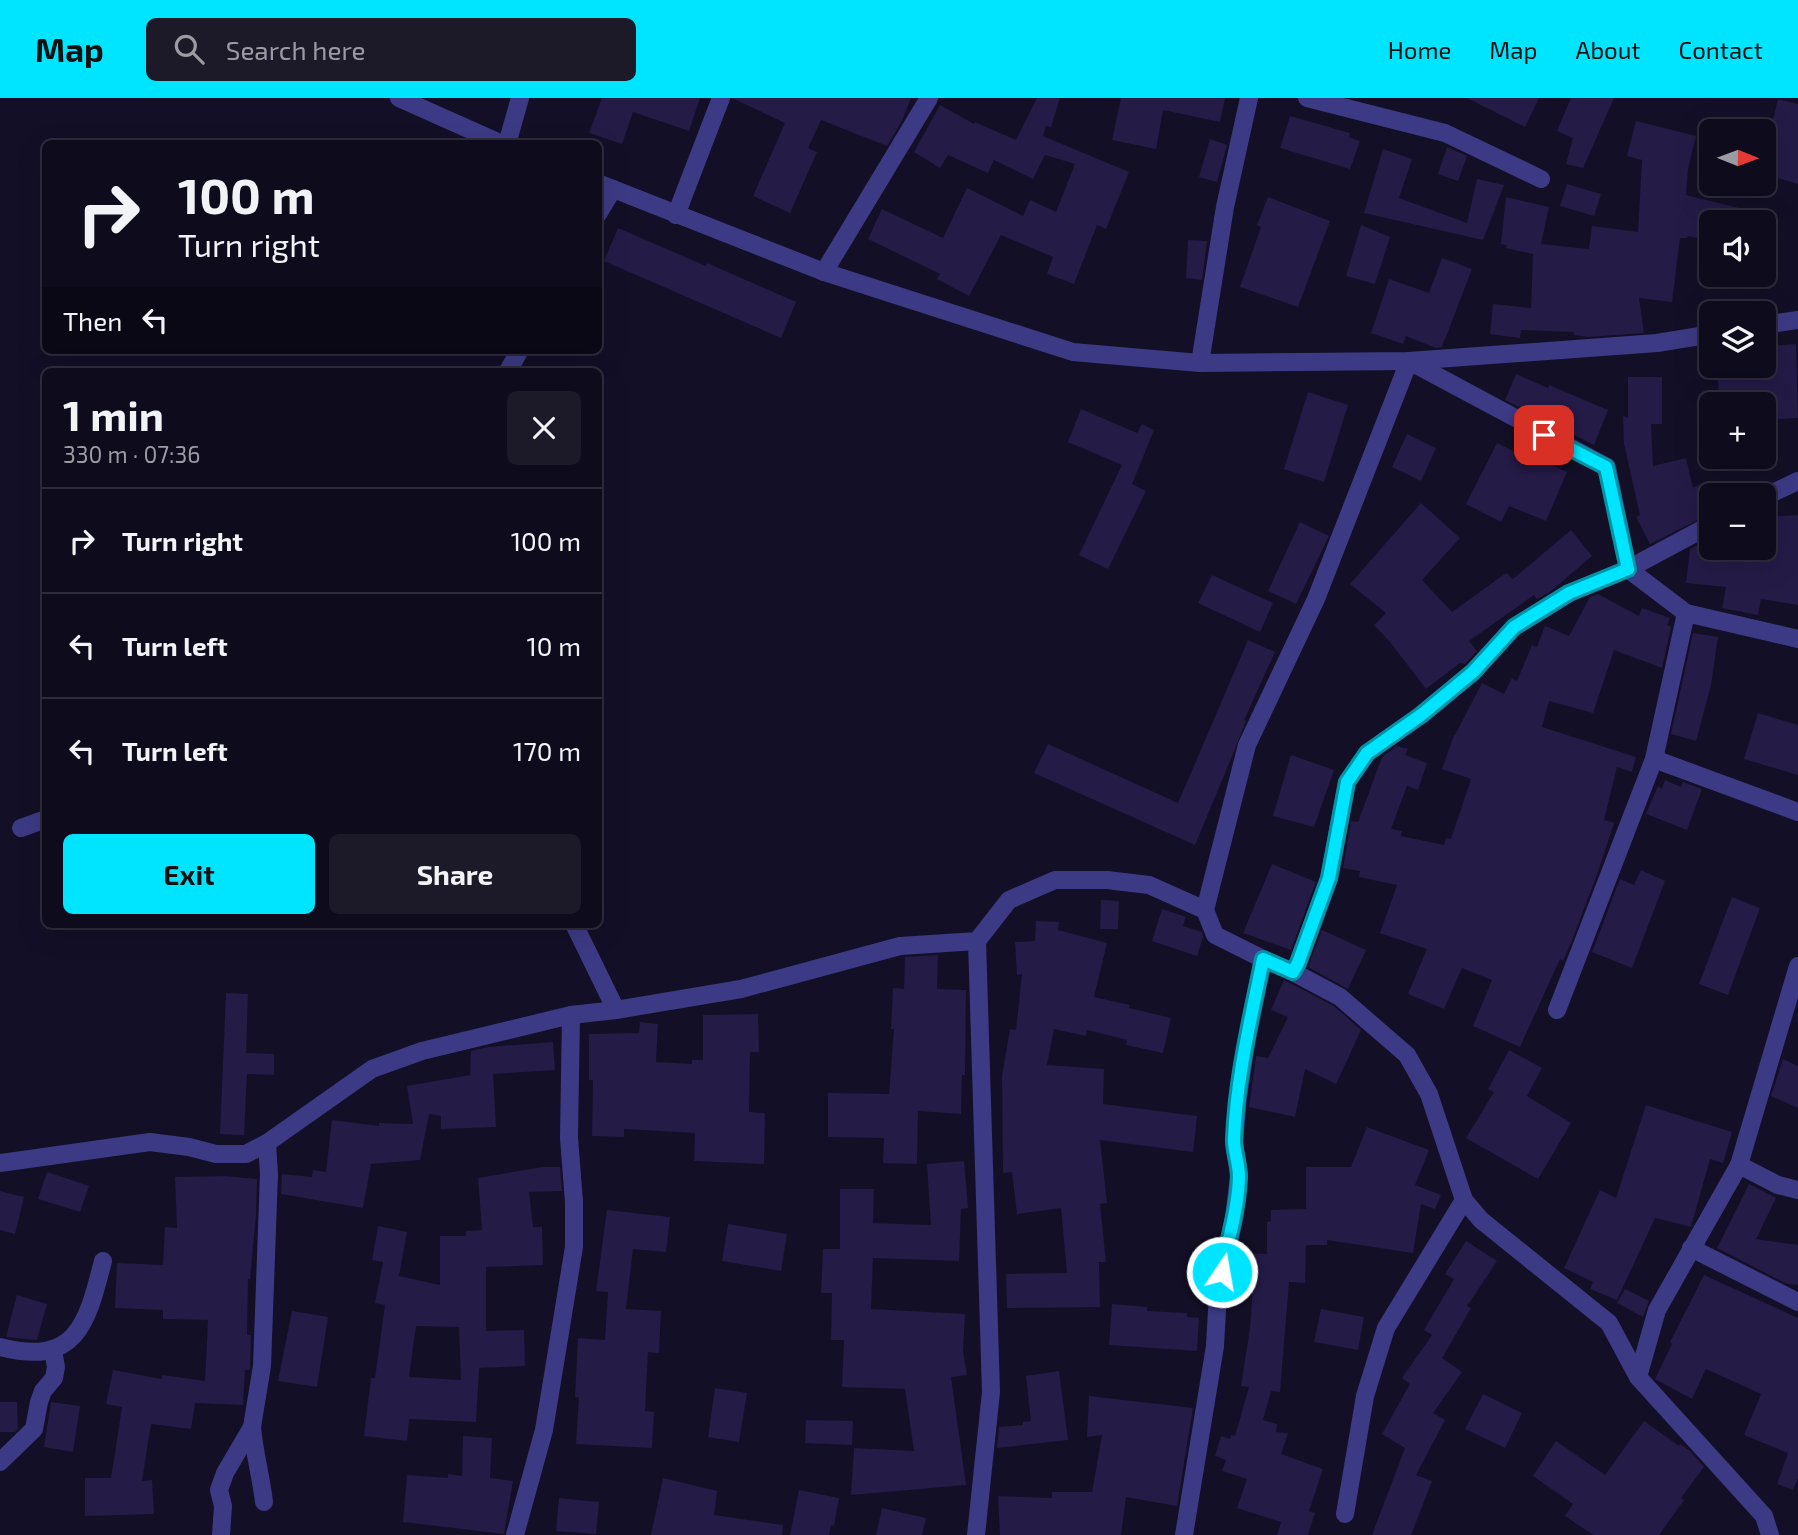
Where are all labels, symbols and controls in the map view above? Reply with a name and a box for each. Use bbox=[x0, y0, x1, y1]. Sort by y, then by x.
search box bbox=[146, 18, 636, 81]
text: Map bbox=[35, 29, 104, 69]
icon: search bbox=[170, 30, 208, 68]
text: Search here bbox=[226, 34, 365, 65]
text: Home bbox=[1388, 35, 1451, 64]
text: Map bbox=[1489, 35, 1537, 64]
text: About bbox=[1575, 35, 1641, 64]
text: Contact bbox=[1679, 35, 1763, 64]
north arrow bbox=[1699, 119, 1776, 196]
map controls bbox=[1699, 119, 1776, 560]
text: 100 m bbox=[178, 165, 315, 224]
icon: right bbox=[63, 168, 154, 259]
button: sound bbox=[1699, 210, 1776, 287]
text: Turn right bbox=[178, 225, 320, 263]
icon: left bbox=[136, 301, 174, 339]
button: layers bbox=[1699, 301, 1776, 378]
text: Then bbox=[63, 305, 122, 336]
text: 1 min bbox=[63, 389, 164, 439]
button: close bbox=[507, 391, 581, 465]
button: + bbox=[1699, 392, 1776, 469]
pin bbox=[1514, 405, 1574, 465]
icon: arrive bbox=[1525, 416, 1563, 454]
text: 330 m · 07:36 bbox=[63, 440, 200, 468]
button: − bbox=[1699, 483, 1776, 560]
icon: right bbox=[63, 522, 101, 560]
text: Turn right bbox=[122, 525, 243, 556]
text: 100 m bbox=[511, 525, 581, 556]
icon: left bbox=[63, 627, 101, 665]
text: Turn left bbox=[122, 630, 228, 661]
text: 10 m bbox=[526, 630, 581, 661]
icon: left bbox=[63, 732, 101, 770]
text: Turn left bbox=[122, 735, 228, 766]
text: 170 m bbox=[513, 735, 581, 766]
button: Exit bbox=[63, 834, 315, 914]
button: Share bbox=[329, 834, 581, 914]
position arrow bbox=[1185, 1235, 1259, 1309]

